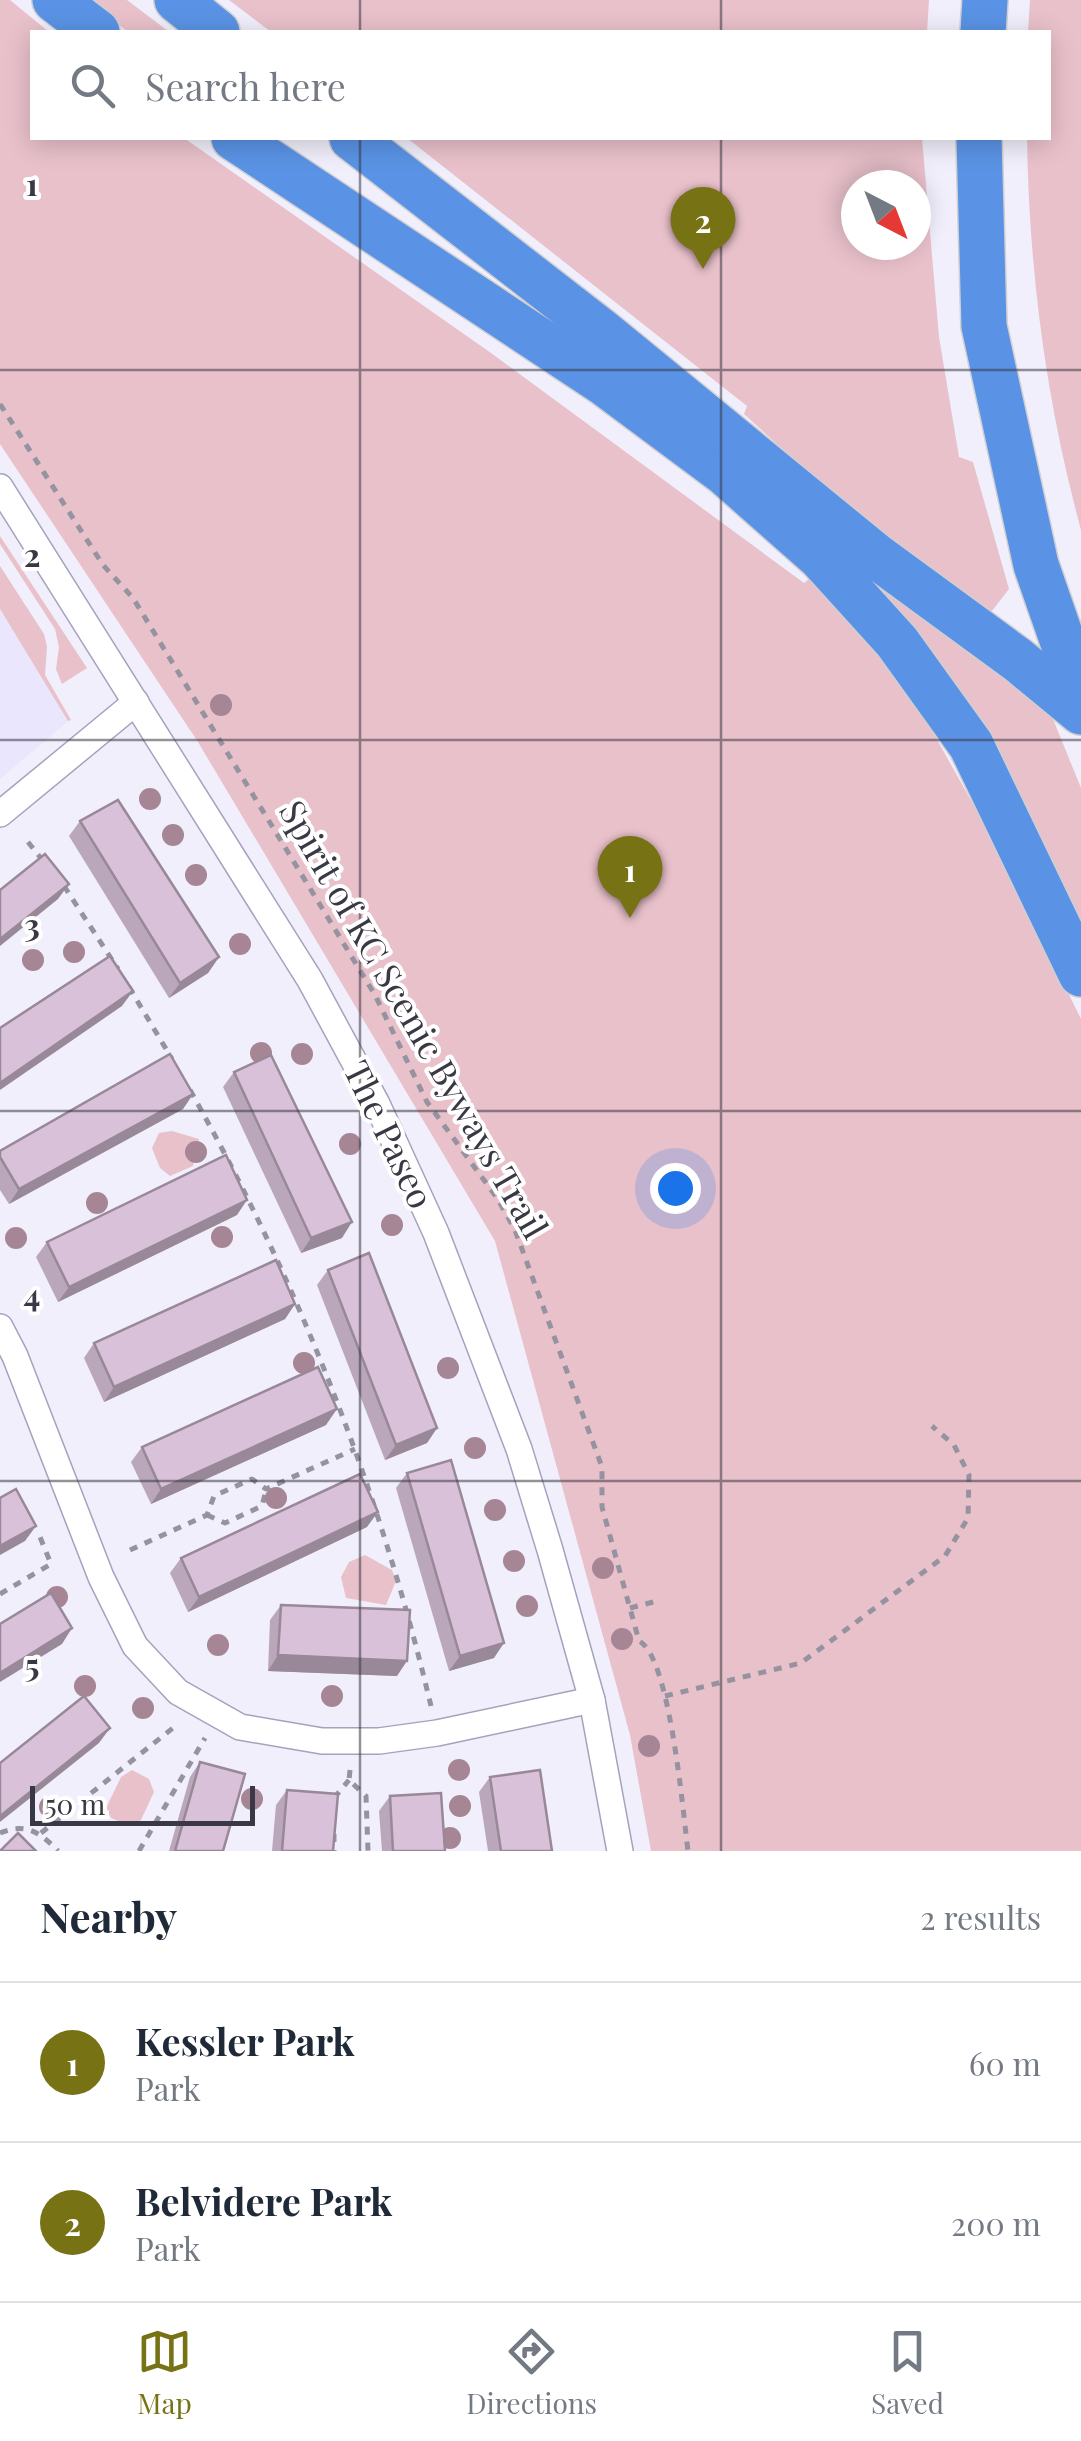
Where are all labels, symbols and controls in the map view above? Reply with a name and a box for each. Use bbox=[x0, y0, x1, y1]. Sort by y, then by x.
search box bbox=[30, 30, 1051, 140]
icon: search bbox=[65, 58, 120, 113]
text: Search here bbox=[145, 60, 346, 111]
text: 1 bbox=[26, 161, 38, 204]
north arrow bbox=[841, 170, 931, 260]
pin: 2 bbox=[670, 186, 736, 269]
text: 2 bbox=[24, 532, 40, 575]
street label: Spirit of KC Scenic Byways Trail bbox=[270, 791, 560, 1246]
pin: 1 bbox=[598, 836, 662, 918]
text: 3 bbox=[24, 902, 40, 945]
street label: The Paseo bbox=[334, 1052, 446, 1216]
your location bbox=[650, 1163, 701, 1214]
text: 4 bbox=[24, 1272, 40, 1315]
text: 5 bbox=[25, 1642, 39, 1685]
scale bar bbox=[30, 1781, 255, 1826]
text: 50 m bbox=[45, 1785, 105, 1822]
text: Nearby bbox=[40, 1888, 177, 1944]
text: 2 results bbox=[920, 1895, 1041, 1938]
text: Kessler Park bbox=[135, 2015, 355, 2066]
text: 1 bbox=[66, 2041, 79, 2084]
text: 60 m bbox=[969, 2041, 1041, 2084]
text: Park bbox=[135, 2066, 201, 2109]
text: Belvidere Park bbox=[135, 2175, 392, 2226]
text: 2 bbox=[64, 2201, 81, 2244]
text: 200 m bbox=[951, 2201, 1041, 2244]
text: Park bbox=[135, 2226, 201, 2269]
tab: Map bbox=[137, 2324, 192, 2421]
tab: Directions bbox=[466, 2324, 597, 2421]
tab: Saved bbox=[871, 2324, 944, 2421]

